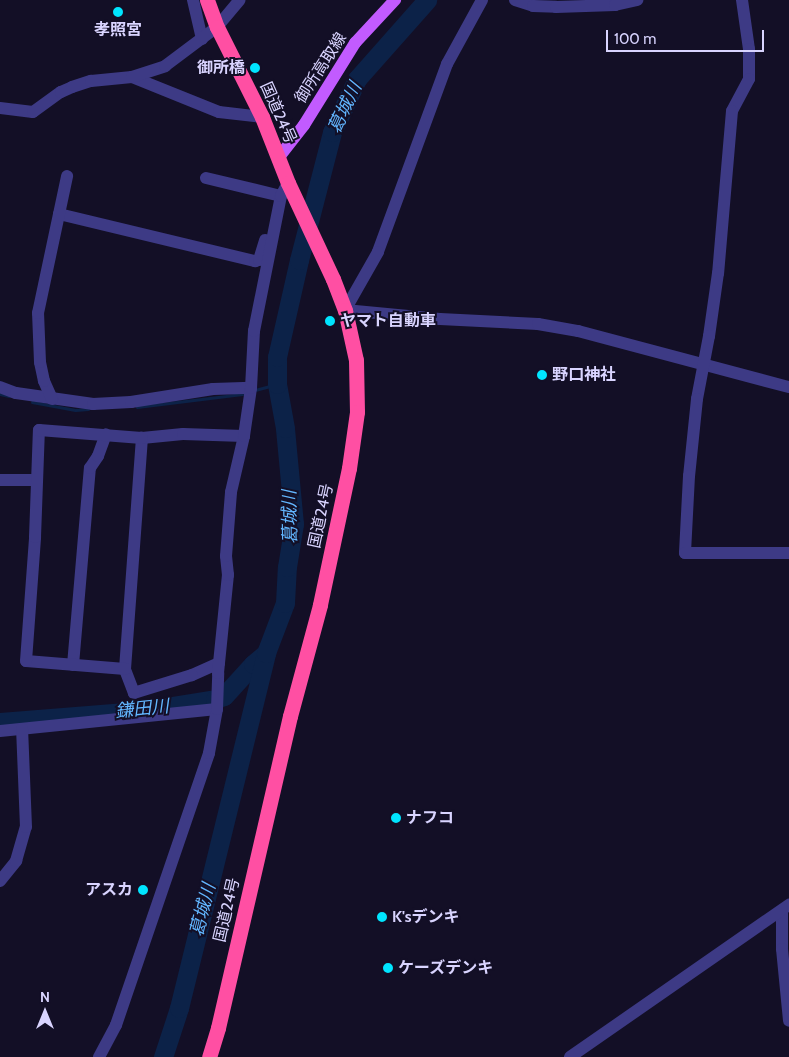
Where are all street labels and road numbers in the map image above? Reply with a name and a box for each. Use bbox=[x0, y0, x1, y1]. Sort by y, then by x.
street label: 御所高取線 bbox=[291, 29, 351, 107]
street label: 国道24号 bbox=[256, 79, 300, 147]
street label: 国道24号 bbox=[305, 482, 337, 550]
street label: 国道24号 bbox=[210, 876, 244, 944]

